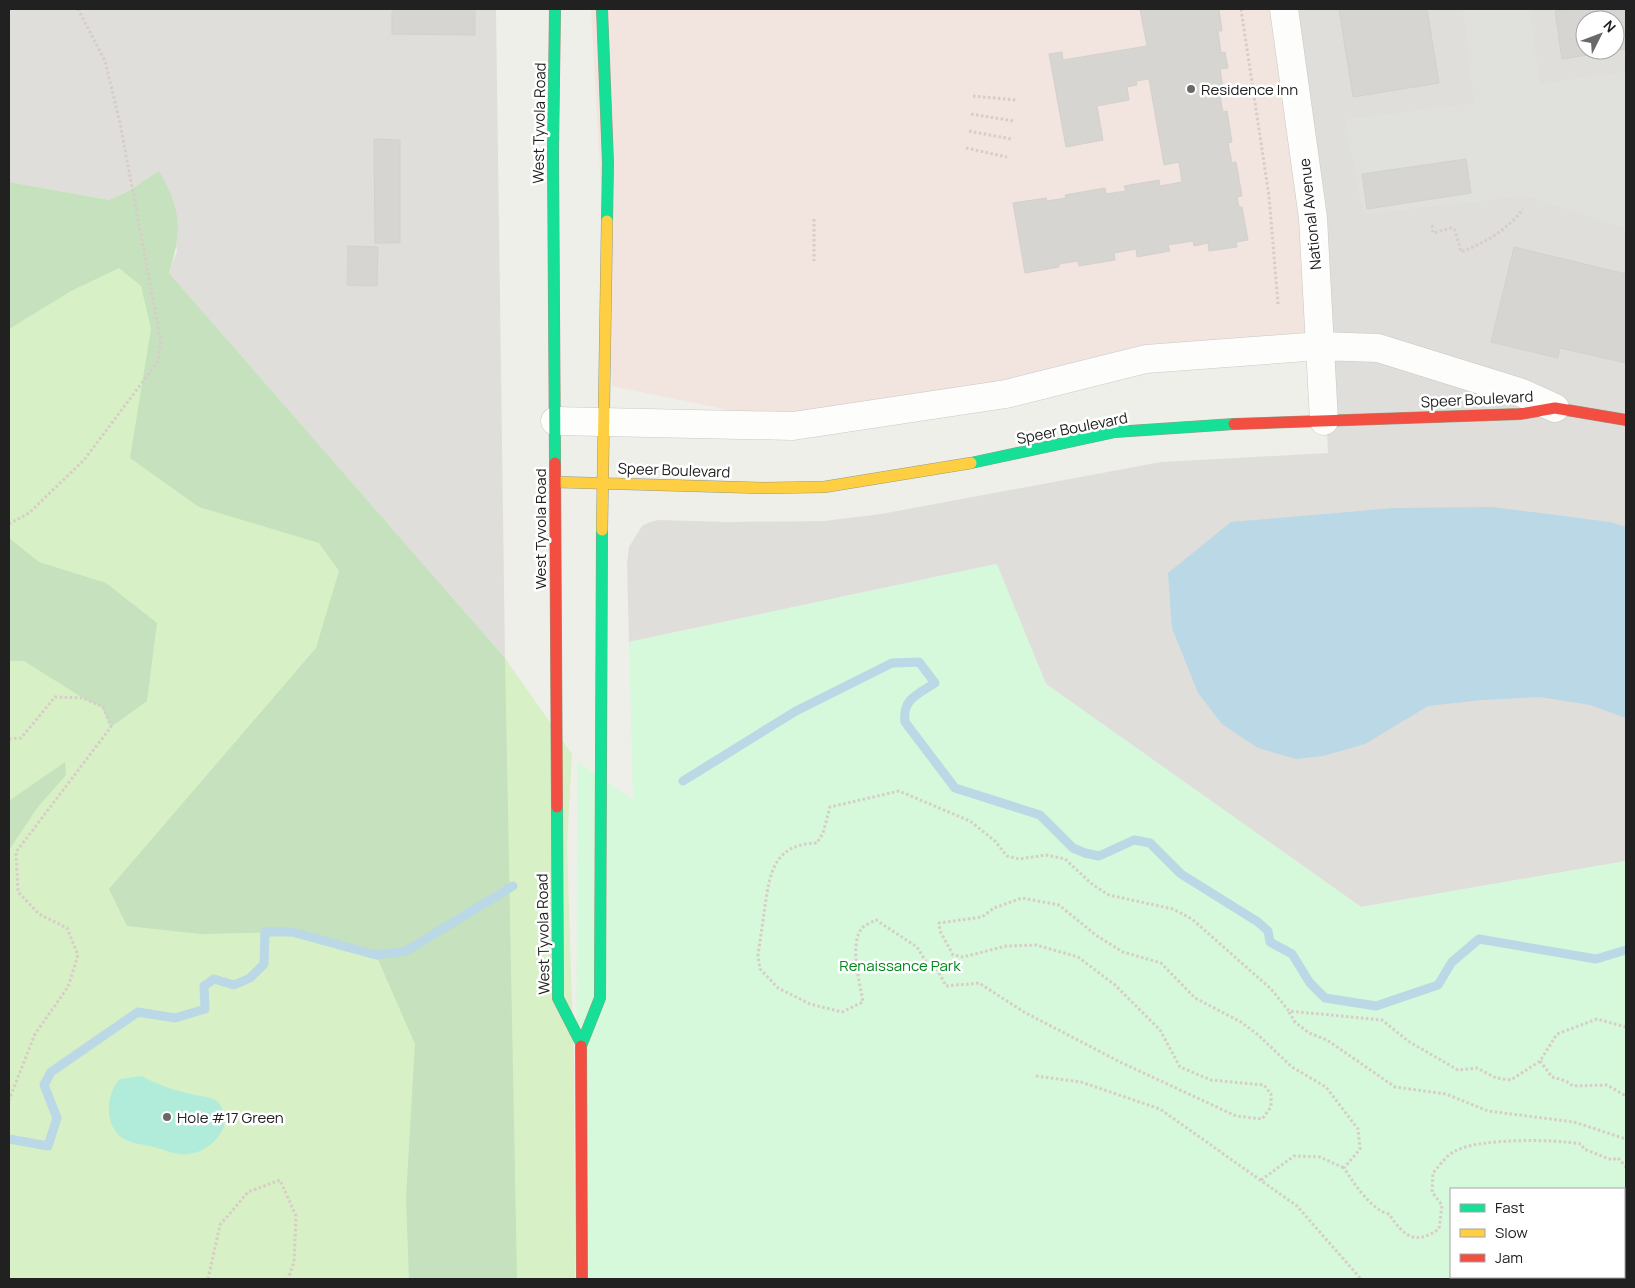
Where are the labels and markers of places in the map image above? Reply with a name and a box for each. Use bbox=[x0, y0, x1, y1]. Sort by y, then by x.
place label: Residence Inn bbox=[1201, 79, 1298, 100]
marker: Residence Inn bbox=[1185, 83, 1197, 95]
place label: Hole #17 Green bbox=[177, 1107, 284, 1128]
marker: Hole #17 Green bbox=[161, 1111, 173, 1123]

